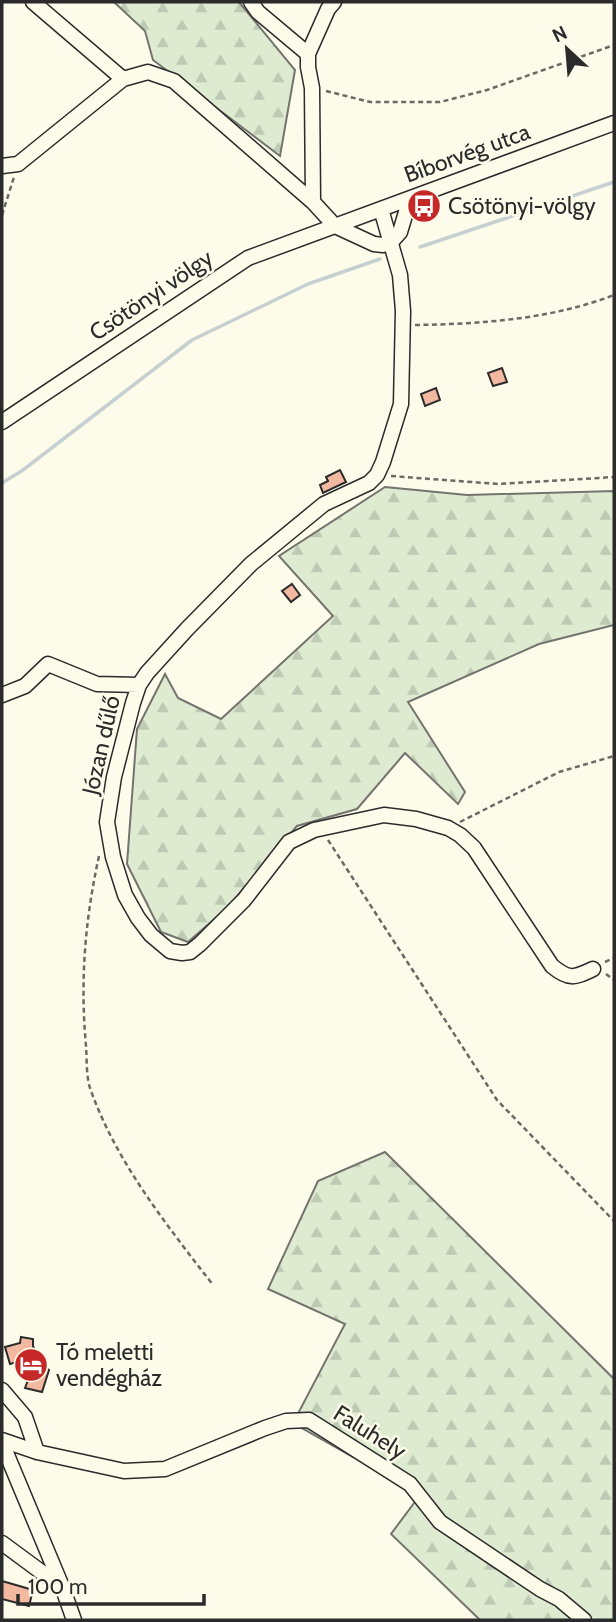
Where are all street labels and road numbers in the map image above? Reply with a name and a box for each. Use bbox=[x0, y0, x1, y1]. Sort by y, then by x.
street label: Bíborvég utca bbox=[400, 117, 534, 189]
street label: Csötönyi völgy bbox=[84, 243, 218, 347]
street label: Józan dűlő bbox=[76, 693, 126, 798]
street label: Faluhely bbox=[329, 1399, 412, 1465]

